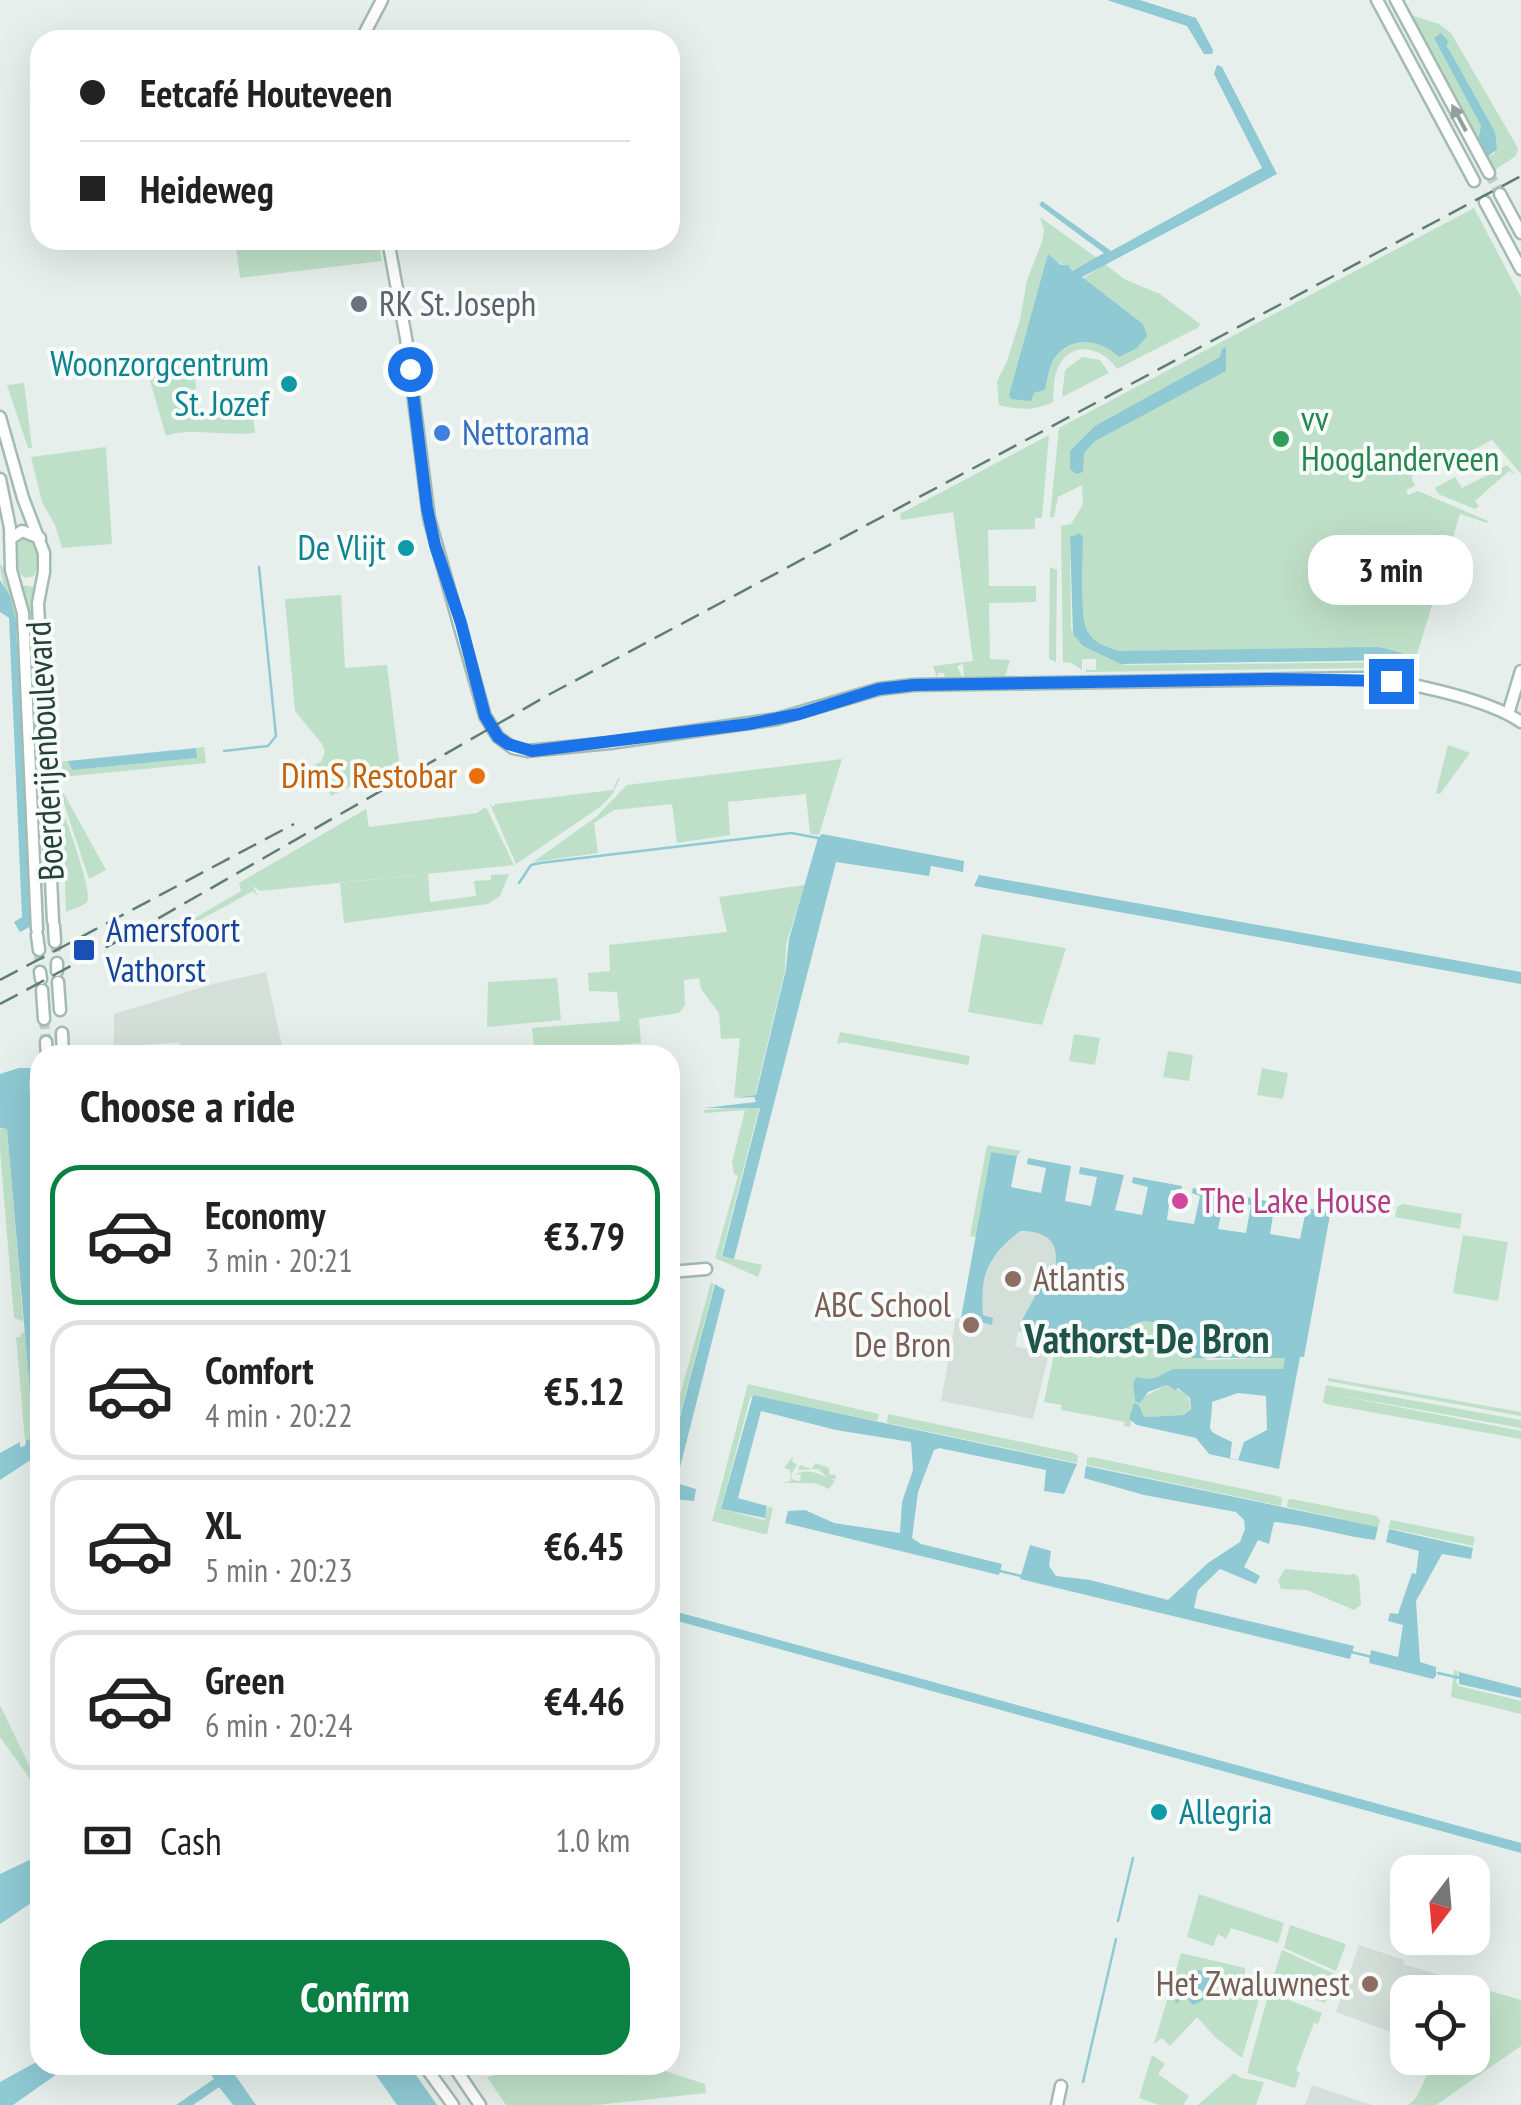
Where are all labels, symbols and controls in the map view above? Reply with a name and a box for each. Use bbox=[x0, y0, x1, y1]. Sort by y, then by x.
text: Eetcafé Houteveen bbox=[140, 68, 392, 117]
one-way arrow bbox=[1451, 104, 1468, 133]
text: Heideweg bbox=[140, 164, 274, 213]
place label: RK St. Joseph bbox=[379, 280, 536, 326]
marker: RK St. Joseph bbox=[348, 293, 370, 315]
place label: Woonzorgcentrum St. Jozef bbox=[50, 340, 271, 426]
route start bbox=[388, 347, 433, 392]
marker: Woonzorgcentrum St. Jozef bbox=[278, 373, 300, 395]
place label: vv Hooglanderveen bbox=[1301, 395, 1499, 481]
place label: Nettorama bbox=[462, 409, 590, 455]
marker: Nettorama bbox=[431, 422, 453, 444]
marker: vv Hooglanderveen bbox=[1270, 428, 1292, 450]
place label: De Vlijt bbox=[297, 524, 386, 570]
callout: 3 min bbox=[1308, 536, 1474, 606]
marker: De Vlijt bbox=[395, 537, 417, 559]
text: 3 min bbox=[1358, 549, 1423, 591]
street label: Boerderijenboulevard bbox=[14, 620, 74, 882]
route end bbox=[1369, 659, 1414, 704]
place label: DimS Restobar bbox=[281, 752, 457, 798]
marker: DimS Restobar bbox=[466, 765, 488, 787]
place label: Amersfoort Vathorst bbox=[105, 906, 241, 992]
marker: Amersfoort Vathorst bbox=[71, 937, 97, 963]
text: Choose a ride bbox=[80, 1076, 295, 1134]
place label: The Lake House bbox=[1200, 1177, 1391, 1223]
icon: car bbox=[85, 1190, 175, 1280]
text: Economy bbox=[205, 1190, 325, 1239]
marker: The Lake House bbox=[1169, 1190, 1191, 1212]
text: €3.79 bbox=[544, 1211, 625, 1260]
text: 3 min · 20:21 bbox=[205, 1239, 353, 1281]
place label: Atlantis bbox=[1033, 1255, 1125, 1301]
marker: Atlantis bbox=[1002, 1268, 1024, 1290]
place label: ABC School De Bron bbox=[814, 1281, 951, 1367]
district label: Vathorst-De Bron bbox=[1024, 1312, 1269, 1364]
marker: ABC School De Bron bbox=[960, 1314, 982, 1336]
icon: car bbox=[85, 1345, 175, 1435]
text: Comfort bbox=[205, 1345, 314, 1394]
text: €5.12 bbox=[544, 1366, 625, 1415]
text: 4 min · 20:22 bbox=[205, 1394, 353, 1436]
icon: car bbox=[85, 1500, 175, 1590]
text: XL bbox=[205, 1500, 241, 1549]
text: €6.45 bbox=[544, 1521, 625, 1570]
text: 5 min · 20:23 bbox=[205, 1549, 353, 1591]
icon: car bbox=[85, 1655, 175, 1745]
text: Green bbox=[205, 1655, 285, 1704]
text: €4.46 bbox=[544, 1676, 625, 1725]
text: 6 min · 20:24 bbox=[205, 1704, 353, 1746]
place label: Allegria bbox=[1179, 1788, 1272, 1834]
marker: Allegria bbox=[1148, 1801, 1170, 1823]
icon: cash bbox=[80, 1813, 135, 1868]
text: Cash bbox=[160, 1816, 222, 1865]
text: 1.0 km bbox=[555, 1819, 630, 1861]
north arrow bbox=[1390, 1855, 1490, 1955]
map controls bbox=[1390, 1855, 1490, 2075]
button: Confirm bbox=[80, 1940, 630, 2055]
place label: Het Zwaluwnest bbox=[1156, 1960, 1350, 2006]
marker: Het Zwaluwnest bbox=[1359, 1973, 1381, 1995]
button: locate bbox=[1390, 1975, 1490, 2075]

